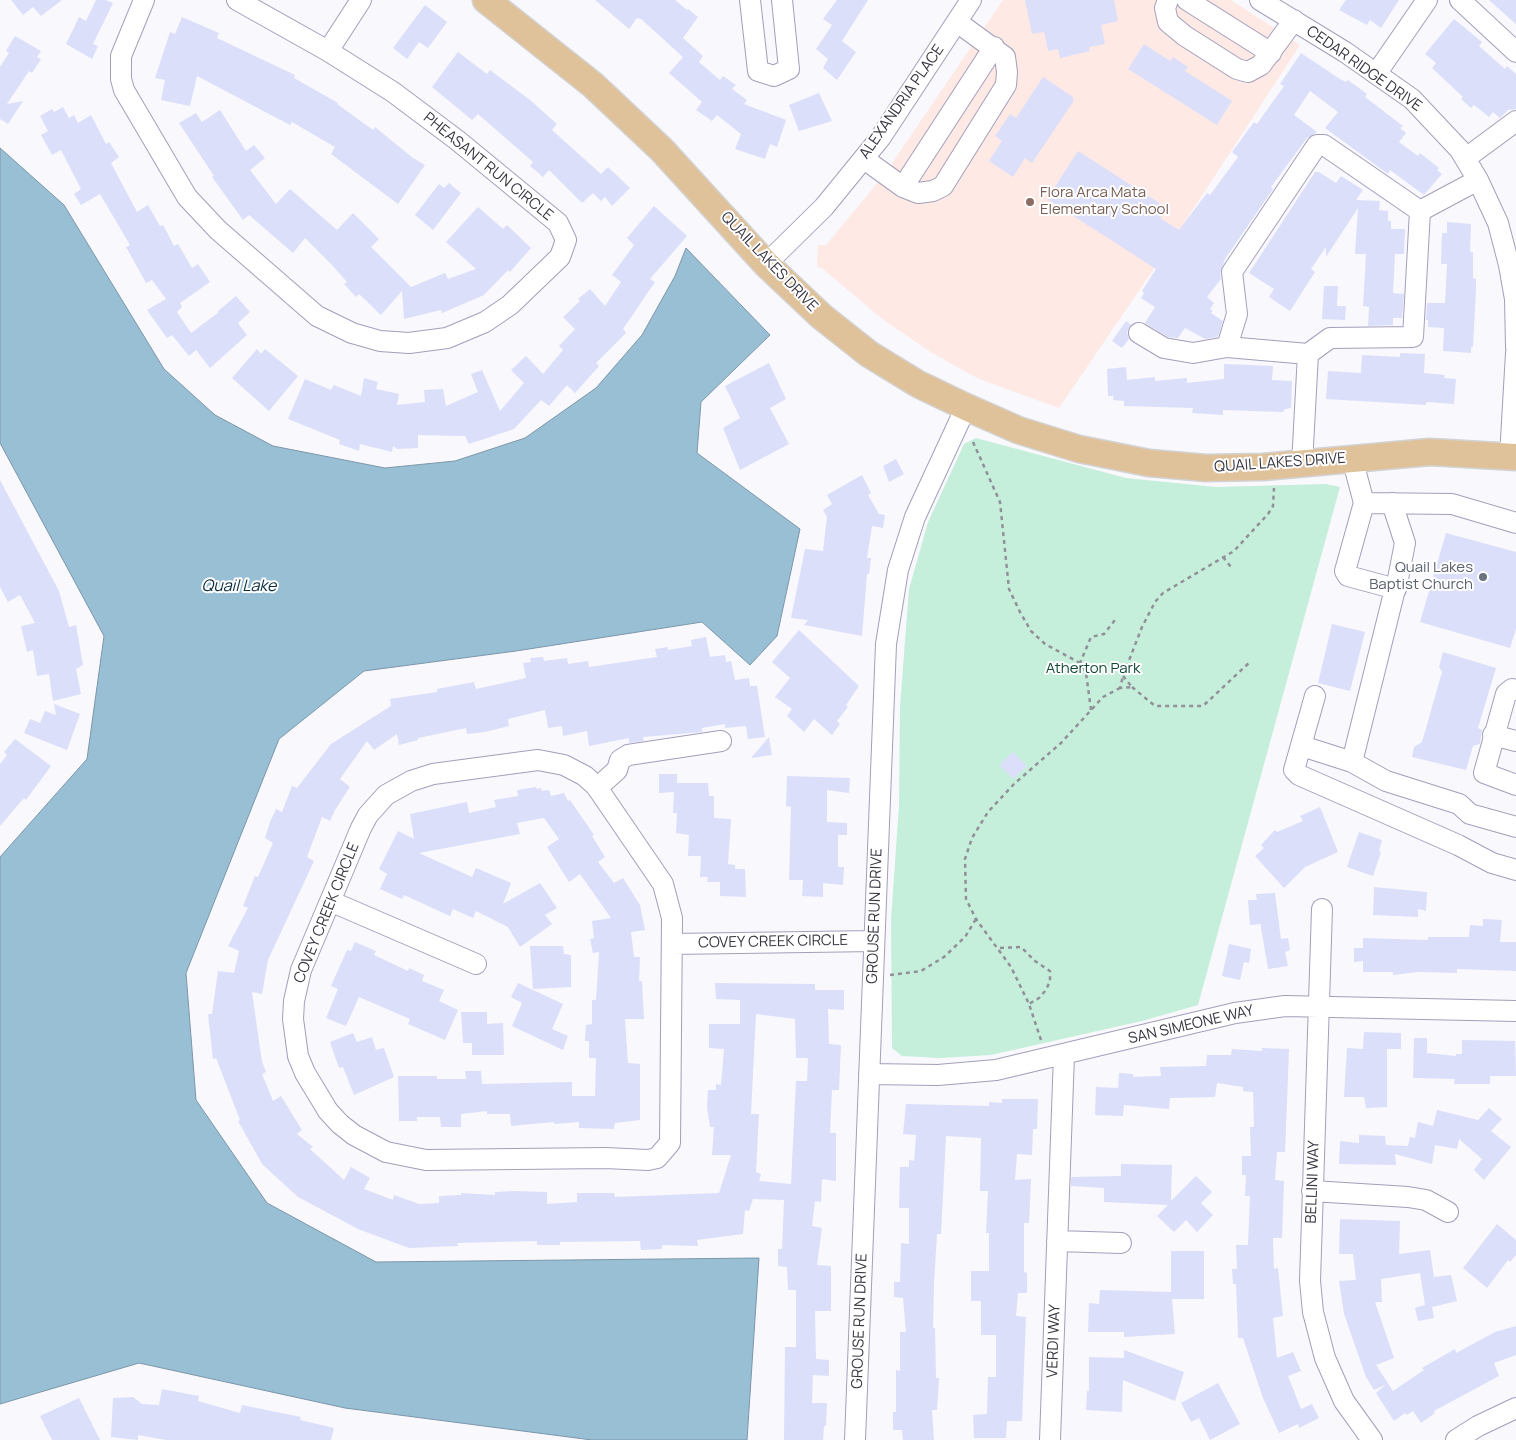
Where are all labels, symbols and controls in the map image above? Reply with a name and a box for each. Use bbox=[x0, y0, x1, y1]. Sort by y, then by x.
street label: CEDAR RIDGE DRIVE bbox=[1303, 22, 1425, 116]
street label: ALEXANDRIA PLACE bbox=[856, 41, 948, 163]
street label: PHEASANT RUN CIRCLE bbox=[419, 109, 557, 225]
place label: Flora Arca Mata Elementary School bbox=[1040, 184, 1169, 219]
marker: Flora Arca Mata Elementary School bbox=[1024, 196, 1036, 208]
street label: QUAIL LAKES DRIVE bbox=[717, 208, 821, 316]
street label: QUAIL LAKES DRIVE bbox=[1214, 449, 1346, 477]
place label: Quail Lakes Baptist Church bbox=[1369, 559, 1473, 594]
marker: Quail Lakes Baptist Church bbox=[1477, 571, 1489, 583]
water label: Quail Lake bbox=[202, 577, 276, 597]
park label: Atherton Park bbox=[1046, 660, 1140, 678]
street label: COVEY CREEK CIRCLE bbox=[291, 840, 363, 986]
street label: GROUSE RUN DRIVE bbox=[864, 848, 886, 984]
street label: COVEY CREEK CIRCLE bbox=[698, 932, 848, 952]
street label: SAN SIMEONE WAY bbox=[1127, 1002, 1255, 1048]
street label: BELLINI WAY bbox=[1303, 1140, 1323, 1224]
street label: GROUSE RUN DRIVE bbox=[849, 1253, 871, 1389]
street label: VERDI WAY bbox=[1044, 1304, 1064, 1378]

